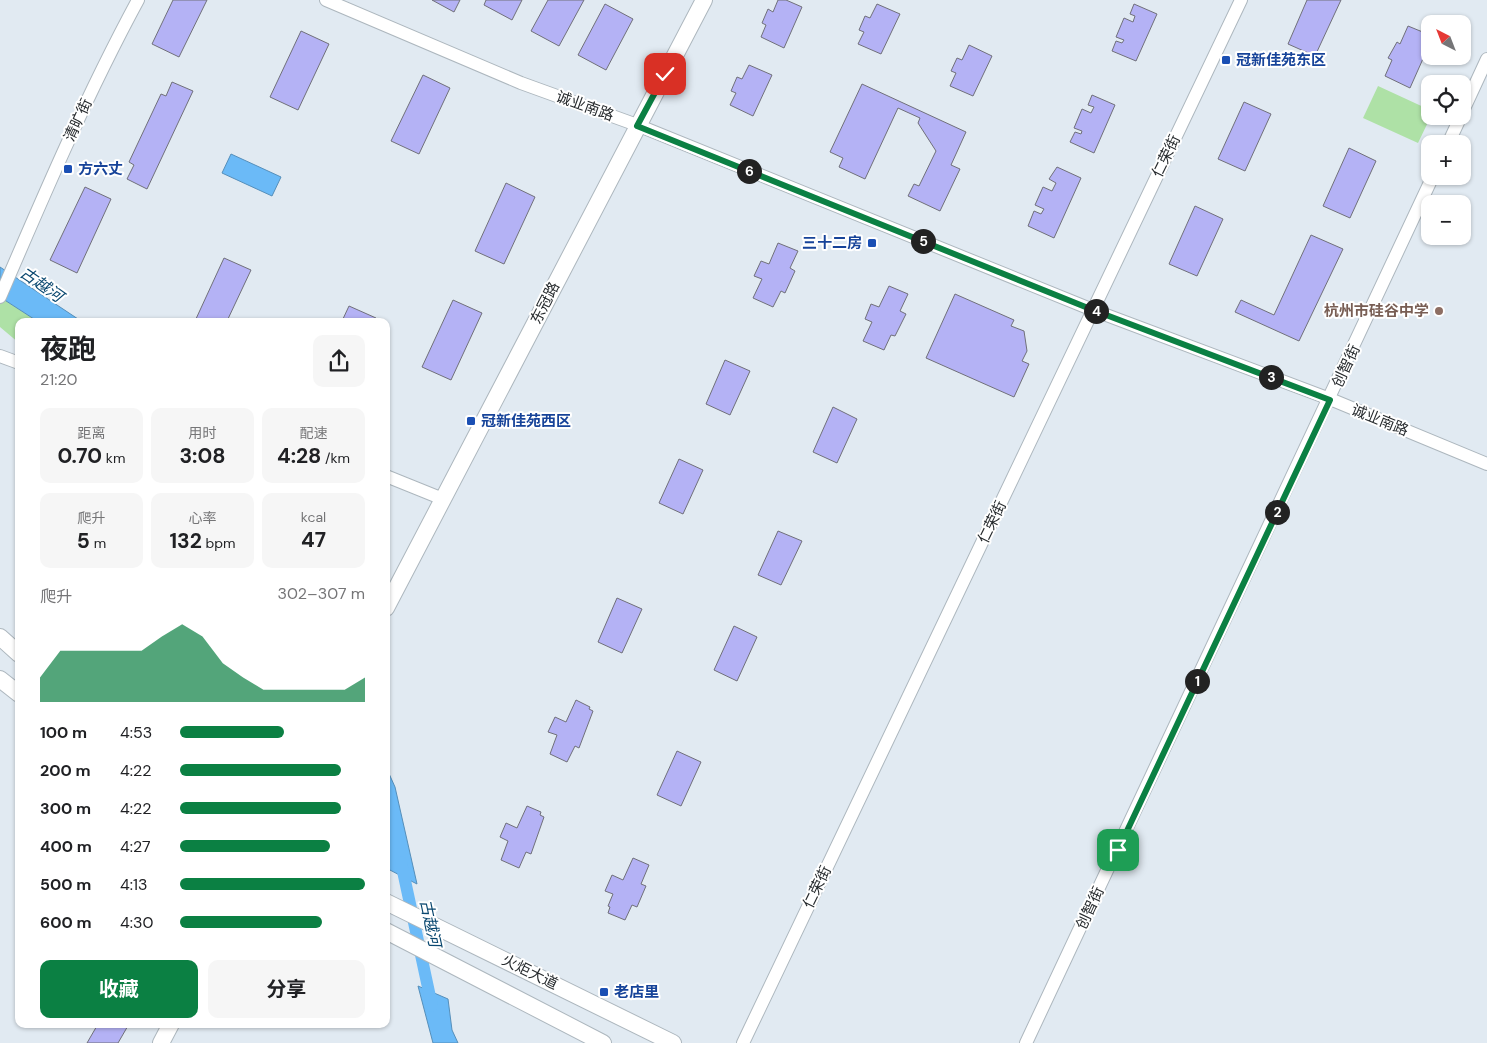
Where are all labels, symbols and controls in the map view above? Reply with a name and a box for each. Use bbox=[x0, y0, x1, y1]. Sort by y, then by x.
north arrow bbox=[1421, 15, 1471, 65]
map controls bbox=[1421, 15, 1471, 245]
place label: 冠新佳苑东区 bbox=[1236, 50, 1326, 70]
pin bbox=[644, 53, 686, 95]
marker: 冠新佳苑东区 bbox=[1220, 54, 1232, 66]
icon: check bbox=[651, 60, 679, 88]
button: locate bbox=[1421, 75, 1471, 125]
street label: 诚业南路 bbox=[553, 86, 617, 126]
street label: 清旷街 bbox=[59, 95, 97, 145]
street label: 仁荣街 bbox=[1147, 131, 1185, 181]
button: + bbox=[1421, 135, 1471, 185]
pin: 6 bbox=[736, 158, 762, 184]
place label: 方六丈 bbox=[78, 159, 123, 179]
text: 6 bbox=[745, 162, 754, 180]
marker: 方六丈 bbox=[62, 163, 74, 175]
button: − bbox=[1421, 195, 1471, 245]
pin: 5 bbox=[910, 228, 936, 254]
text: 5 bbox=[919, 232, 928, 250]
place label: 三十二房 bbox=[802, 233, 862, 253]
marker: 三十二房 bbox=[866, 237, 878, 249]
water label: 古越河 bbox=[16, 262, 70, 308]
street label: 东冠路 bbox=[526, 278, 564, 328]
pin: 4 bbox=[1084, 298, 1108, 324]
place label: 杭州市硅谷中学 bbox=[1324, 301, 1429, 321]
text: 4 bbox=[1092, 302, 1101, 320]
marker: 杭州市硅谷中学 bbox=[1433, 305, 1445, 317]
text: 夜跑 bbox=[40, 331, 96, 368]
button: share bbox=[313, 335, 365, 387]
street label: 创智街 bbox=[1327, 341, 1365, 391]
pin: 3 bbox=[1258, 364, 1284, 390]
text: 3 bbox=[1267, 368, 1276, 386]
text: 21:20 bbox=[40, 369, 77, 390]
street label: 诚业南路 bbox=[1348, 399, 1412, 441]
place label: 冠新佳苑西区 bbox=[481, 411, 571, 431]
marker: 冠新佳苑西区 bbox=[465, 415, 477, 427]
text: 距离 bbox=[78, 424, 106, 442]
text: 用时 bbox=[189, 424, 217, 442]
text: 配速 bbox=[300, 424, 328, 442]
text: 0.70 bbox=[58, 442, 102, 470]
text: 3:08 bbox=[179, 442, 226, 470]
text: 4:28 bbox=[277, 442, 321, 470]
text: km bbox=[102, 449, 125, 467]
text: /km bbox=[321, 449, 350, 467]
street label: 仁荣街 bbox=[973, 497, 1011, 547]
pin: 2 bbox=[1264, 500, 1290, 524]
text: 2 bbox=[1273, 503, 1282, 521]
text: kcal bbox=[301, 508, 326, 526]
text: 爬升 bbox=[78, 509, 106, 527]
text: 心率 bbox=[189, 509, 217, 527]
text: 47 bbox=[301, 526, 326, 554]
text: 5 bbox=[77, 527, 90, 555]
text: 132 bbox=[169, 527, 202, 555]
text: m bbox=[90, 534, 106, 552]
text: bpm bbox=[202, 534, 236, 552]
text: 302–307 m bbox=[278, 583, 365, 604]
text: 爬升 bbox=[40, 586, 72, 607]
pin: 1 bbox=[1184, 668, 1210, 694]
text: 1 bbox=[1195, 672, 1200, 690]
text: 100 m bbox=[40, 722, 87, 743]
text: 4:53 bbox=[120, 722, 152, 743]
text: 200 m bbox=[40, 760, 91, 781]
text: 4:22 bbox=[120, 760, 151, 781]
text: 300 m bbox=[40, 798, 91, 819]
text: 4:22 bbox=[120, 798, 151, 819]
pin bbox=[1097, 829, 1139, 871]
text: 400 m bbox=[40, 836, 92, 857]
text: 4:27 bbox=[120, 836, 150, 857]
icon: arrive bbox=[1104, 836, 1132, 864]
street label: 仁荣街 bbox=[798, 862, 836, 912]
text: 500 m bbox=[40, 874, 91, 895]
text: 4:13 bbox=[120, 874, 147, 895]
street label: 创智街 bbox=[1071, 883, 1109, 933]
water label: 古越河 bbox=[415, 897, 446, 952]
text: 600 m bbox=[40, 912, 92, 933]
text: 4:30 bbox=[120, 912, 153, 933]
street label: 火炬大道 bbox=[499, 950, 561, 994]
button: 收藏 bbox=[40, 960, 198, 1018]
button: 分享 bbox=[208, 960, 365, 1018]
place label: 老店里 bbox=[614, 982, 659, 1002]
marker: 老店里 bbox=[598, 986, 610, 998]

